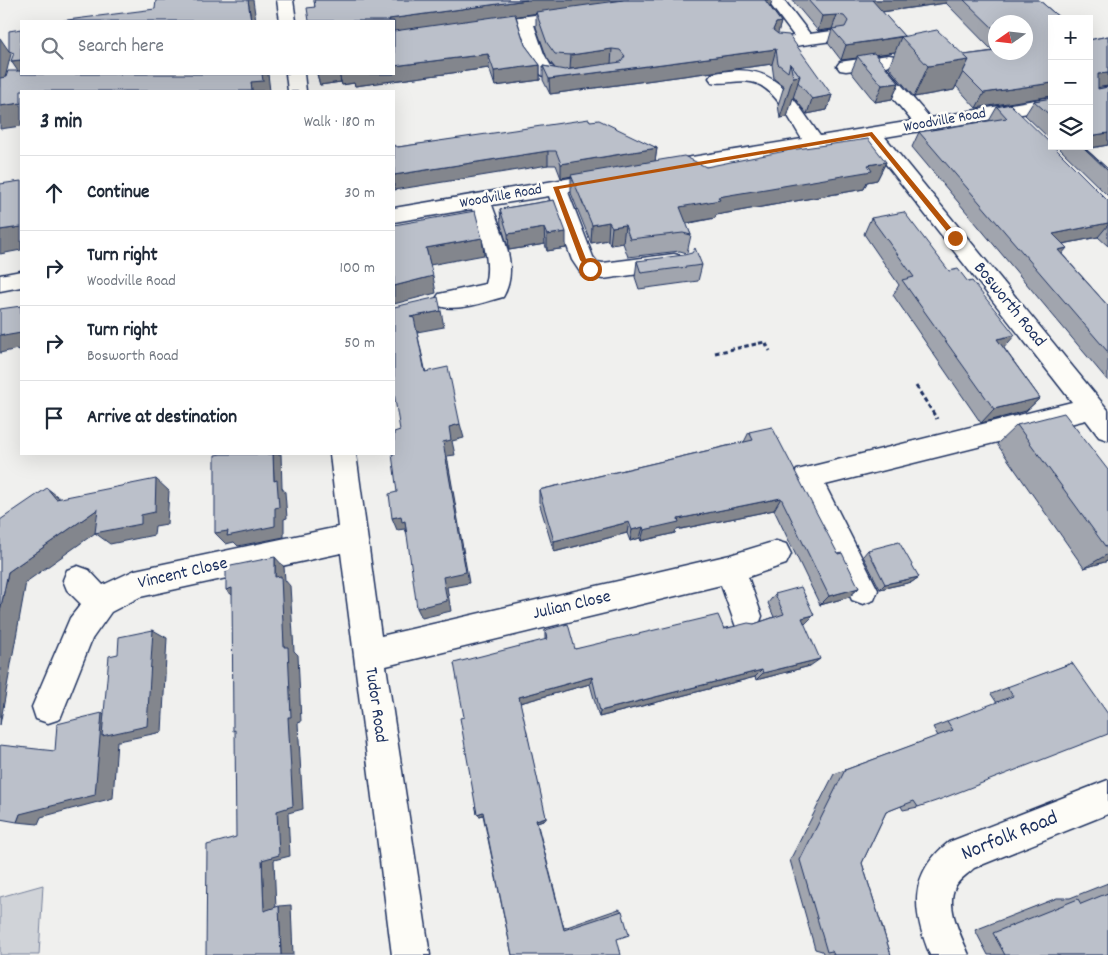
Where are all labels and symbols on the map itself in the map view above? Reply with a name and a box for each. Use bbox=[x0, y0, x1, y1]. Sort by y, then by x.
north arrow bbox=[988, 15, 1033, 60]
street label: Woodville Road bbox=[902, 103, 988, 139]
street label: Woodville Road bbox=[458, 179, 544, 215]
route end bbox=[944, 227, 967, 250]
street label: Bosworth Road bbox=[967, 257, 1051, 353]
route start bbox=[579, 258, 602, 281]
street label: Vincent Close bbox=[136, 552, 230, 596]
street label: Julian Close bbox=[530, 585, 614, 627]
street label: Tudor Road bbox=[357, 666, 393, 744]
street label: Norfolk Road bbox=[957, 804, 1063, 870]

